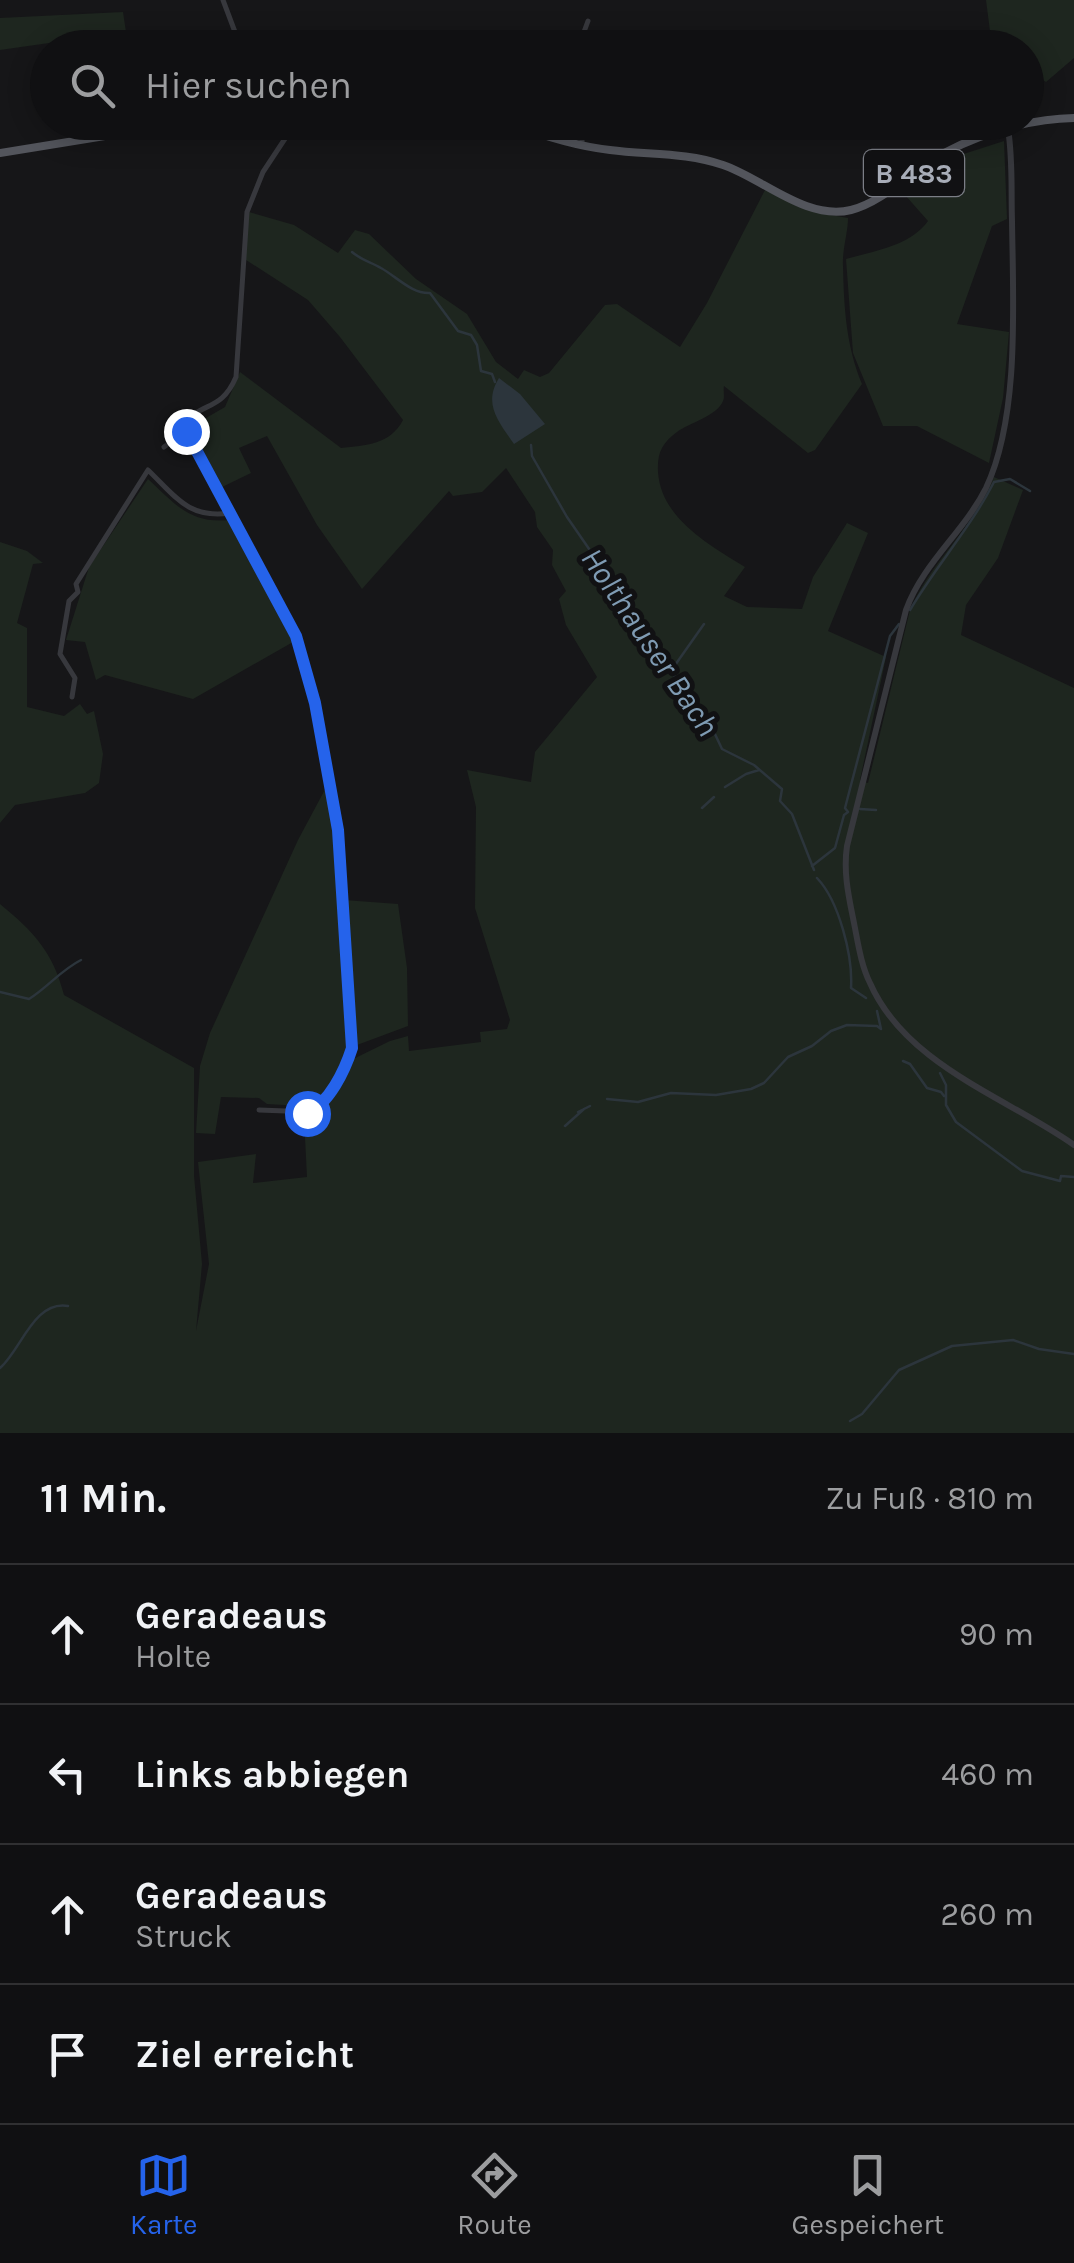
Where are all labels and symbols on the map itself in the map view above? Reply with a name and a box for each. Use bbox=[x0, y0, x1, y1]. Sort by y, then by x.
road number: B 483 bbox=[864, 150, 964, 196]
route end bbox=[164, 409, 210, 455]
water label: Holthauser Bach bbox=[573, 541, 727, 743]
route start bbox=[285, 1091, 331, 1137]

